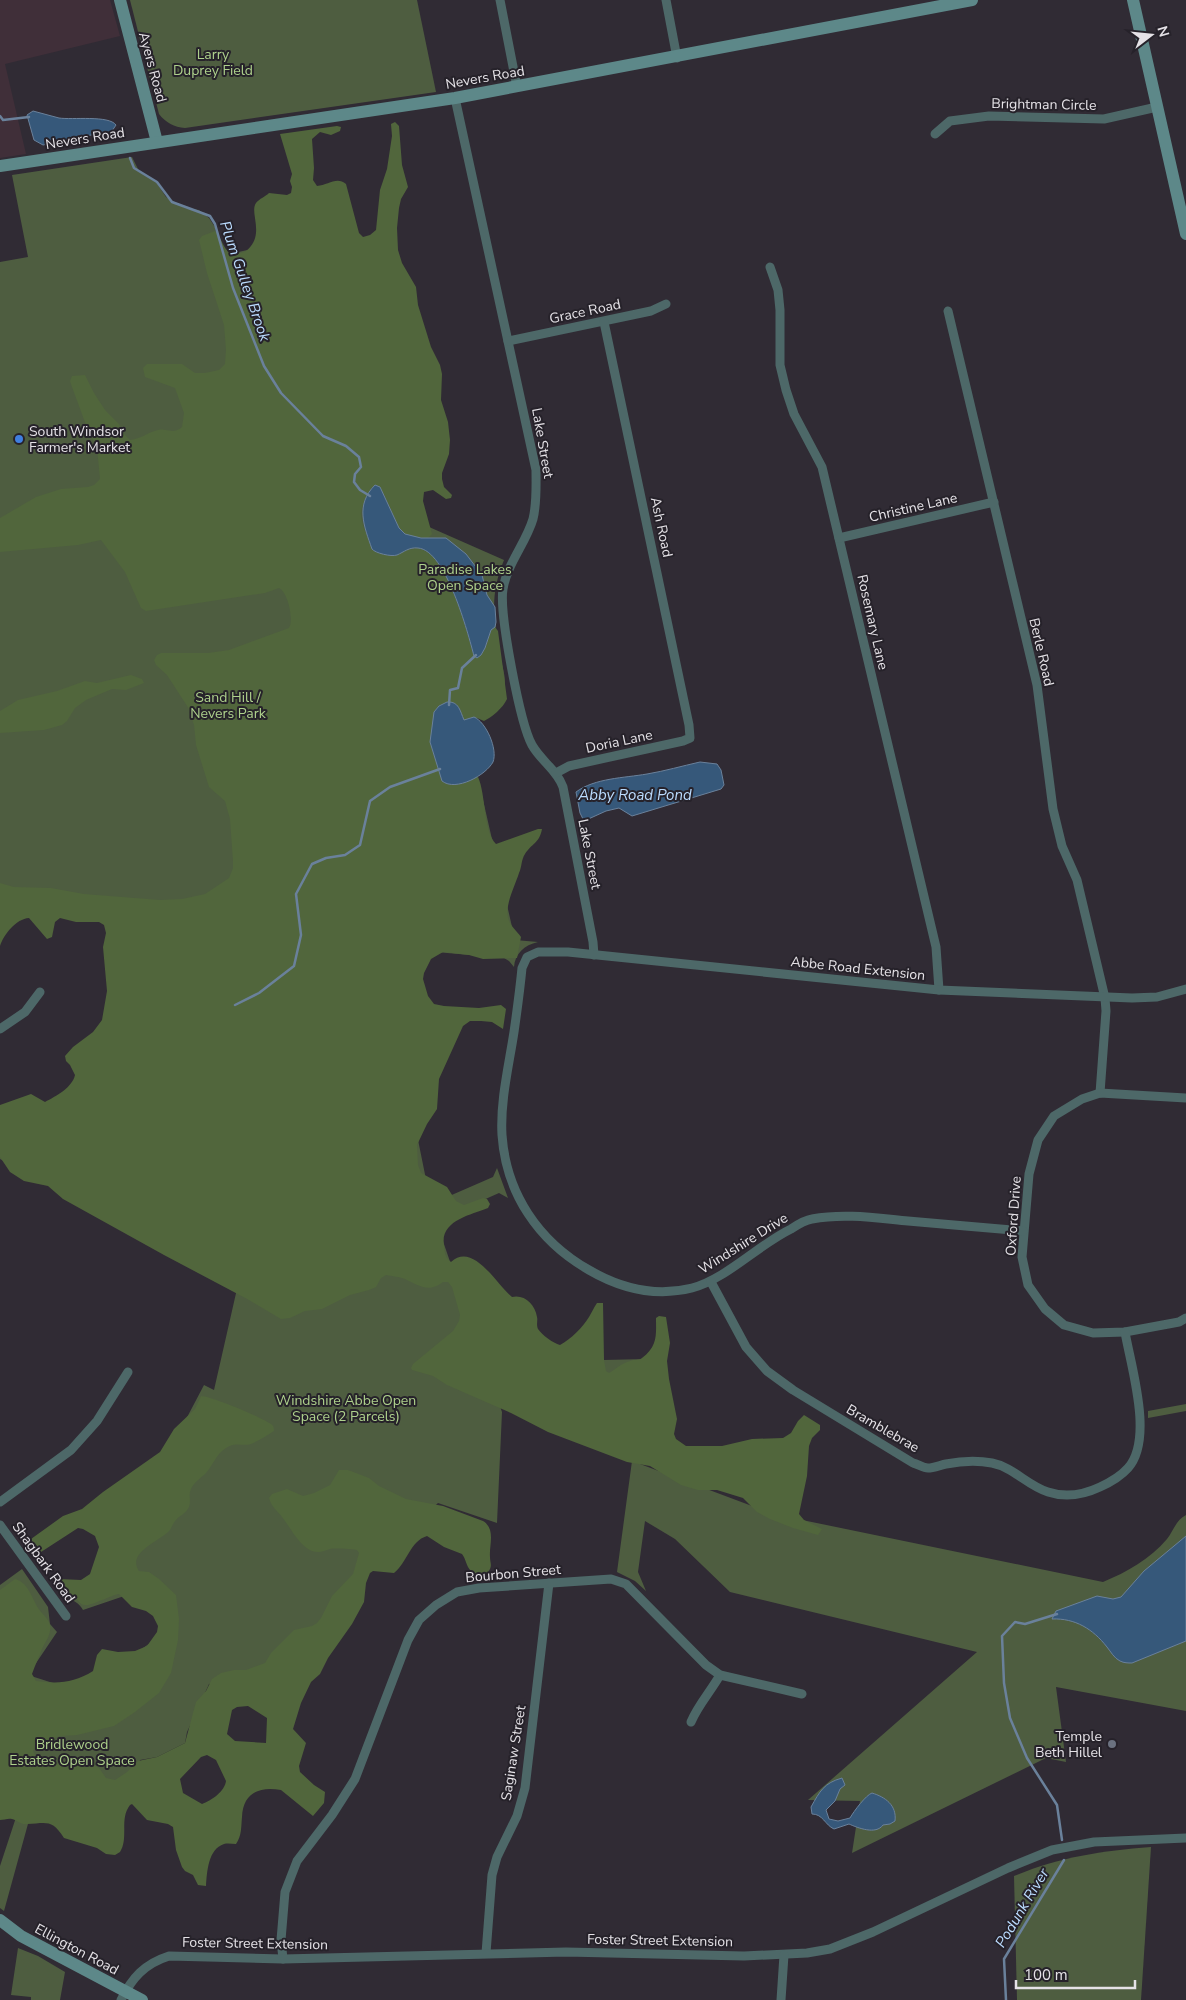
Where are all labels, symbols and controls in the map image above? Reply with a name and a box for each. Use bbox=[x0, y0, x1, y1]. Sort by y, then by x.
north arrow bbox=[1126, 10, 1176, 60]
text: N bbox=[1152, 24, 1174, 39]
street label: Ayers Road bbox=[134, 30, 171, 104]
park label: Larry Duprey Field bbox=[173, 45, 253, 80]
street label: Nevers Road bbox=[444, 61, 526, 94]
street label: Brightman Circle bbox=[991, 94, 1097, 115]
street label: Nevers Road bbox=[44, 123, 126, 154]
water label: Plum Gulley Brook bbox=[215, 218, 275, 344]
street label: Grace Road bbox=[548, 295, 623, 328]
street label: Lake Street bbox=[527, 406, 558, 480]
place label: South Windsor Farmer's Market bbox=[29, 422, 130, 457]
marker: South Windsor Farmer's Market bbox=[13, 433, 25, 445]
street label: Christine Lane bbox=[867, 488, 959, 527]
street label: Ash Road bbox=[646, 495, 677, 559]
park label: Paradise Lakes Open Space bbox=[418, 560, 512, 595]
street label: Rosemary Lane bbox=[852, 573, 893, 672]
street label: Berle Road bbox=[1024, 616, 1059, 688]
park label: Sand Hill / Nevers Park bbox=[190, 688, 267, 723]
street label: Doria Lane bbox=[584, 725, 654, 758]
water label: Abby Road Pond bbox=[577, 785, 692, 805]
street label: Lake Street bbox=[573, 817, 606, 891]
street label: Abbe Road Extension bbox=[790, 952, 926, 985]
street label: Oxford Drive bbox=[1001, 1175, 1026, 1257]
street label: Windshire Drive bbox=[695, 1208, 792, 1278]
park label: Windshire Abbe Open Space (2 Parcels) bbox=[276, 1391, 416, 1426]
street label: Bramblebrae bbox=[843, 1400, 923, 1457]
street label: Shagbark Road bbox=[8, 1518, 79, 1607]
street label: Bourbon Street bbox=[464, 1560, 562, 1587]
street label: Saginaw Street bbox=[497, 1704, 530, 1802]
place label: Temple Beth Hillel bbox=[1035, 1727, 1103, 1762]
park label: Bridlewood Estates Open Space bbox=[9, 1735, 135, 1770]
marker: Temple Beth Hillel bbox=[1106, 1738, 1118, 1750]
water label: Podunk River bbox=[991, 1864, 1054, 1951]
street label: Ellington Road bbox=[31, 1919, 122, 1980]
street label: Foster Street Extension bbox=[587, 1930, 733, 1951]
street label: Foster Street Extension bbox=[182, 1933, 328, 1954]
scale bar bbox=[1016, 1958, 1135, 1990]
text: 100 m bbox=[1024, 1965, 1068, 1985]

